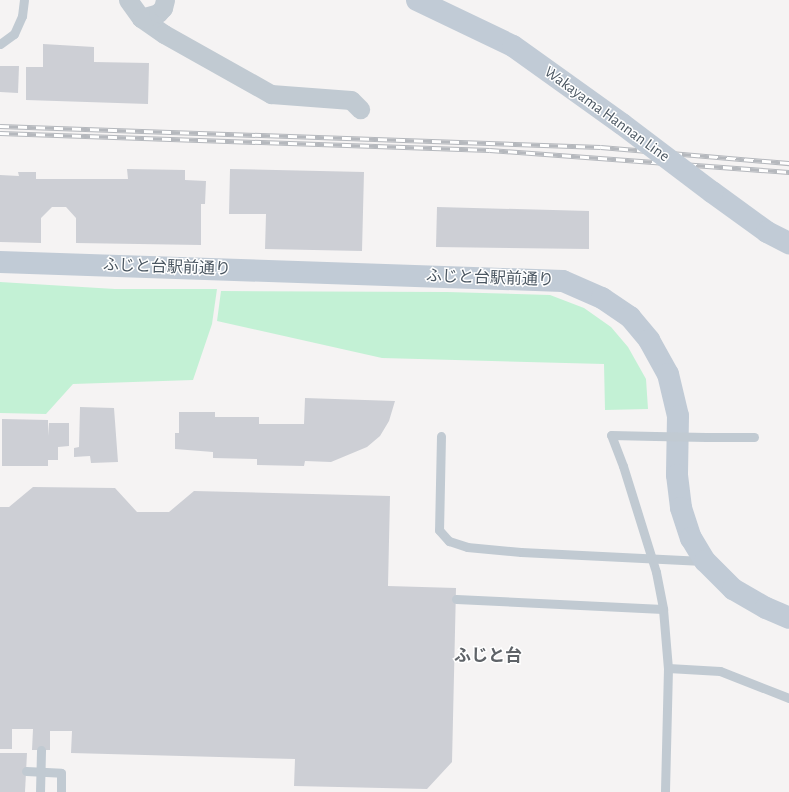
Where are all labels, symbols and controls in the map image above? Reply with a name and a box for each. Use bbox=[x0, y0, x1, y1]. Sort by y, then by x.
street label: Wakayama Hannan Line bbox=[541, 62, 673, 166]
street label: ふじと台駅前通り bbox=[103, 255, 231, 279]
street label: ふじと台駅前通り bbox=[426, 266, 554, 290]
district label: ふじと台 bbox=[454, 646, 522, 666]

